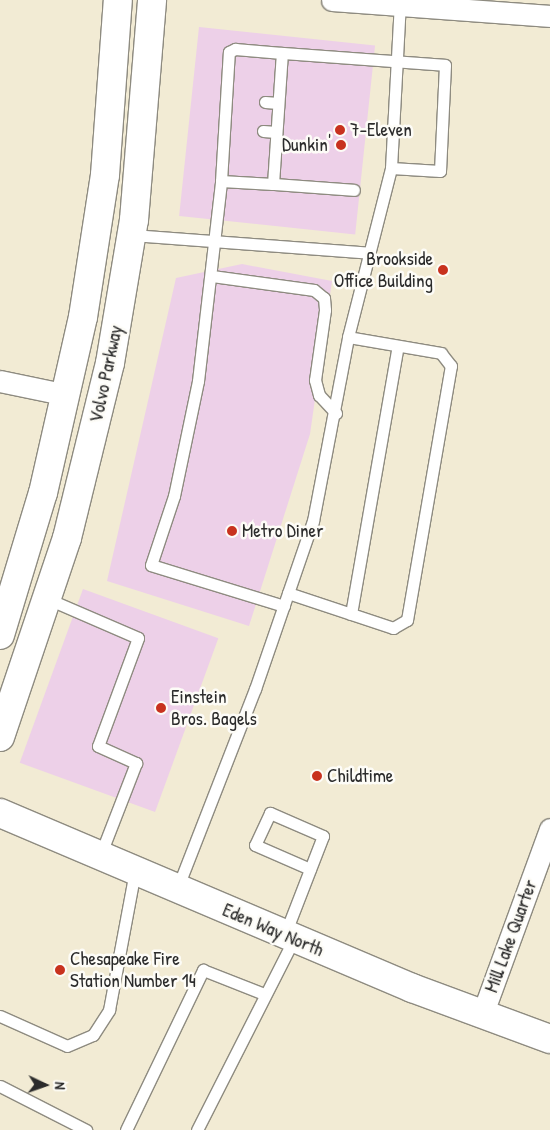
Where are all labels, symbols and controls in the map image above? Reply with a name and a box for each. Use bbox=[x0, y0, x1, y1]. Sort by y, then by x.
place label: 7-Eleven bbox=[350, 119, 412, 141]
marker: 7-Eleven bbox=[334, 124, 346, 136]
place label: Dunkin' bbox=[282, 134, 331, 156]
marker: Dunkin' bbox=[335, 139, 347, 151]
place label: Brookside Office Building bbox=[334, 248, 433, 292]
marker: Brookside Office Building bbox=[437, 264, 449, 276]
street label: Volvo Parkway bbox=[85, 323, 127, 425]
place label: Metro Diner bbox=[242, 520, 323, 542]
marker: Metro Diner bbox=[226, 525, 238, 537]
place label: Einstein Bros. Bagels bbox=[171, 686, 257, 730]
marker: Einstein Bros. Bagels bbox=[155, 702, 167, 714]
place label: Childtime bbox=[327, 765, 393, 787]
marker: Childtime bbox=[311, 770, 323, 782]
street label: Mill Lake Quarter bbox=[480, 876, 542, 996]
street label: Eden Way North bbox=[219, 899, 327, 961]
place label: Chesapeake Fire Station Number 14 bbox=[70, 948, 196, 992]
marker: Chesapeake Fire Station Number 14 bbox=[54, 964, 66, 976]
north arrow bbox=[20, 1060, 70, 1110]
text: N bbox=[51, 1082, 70, 1090]

